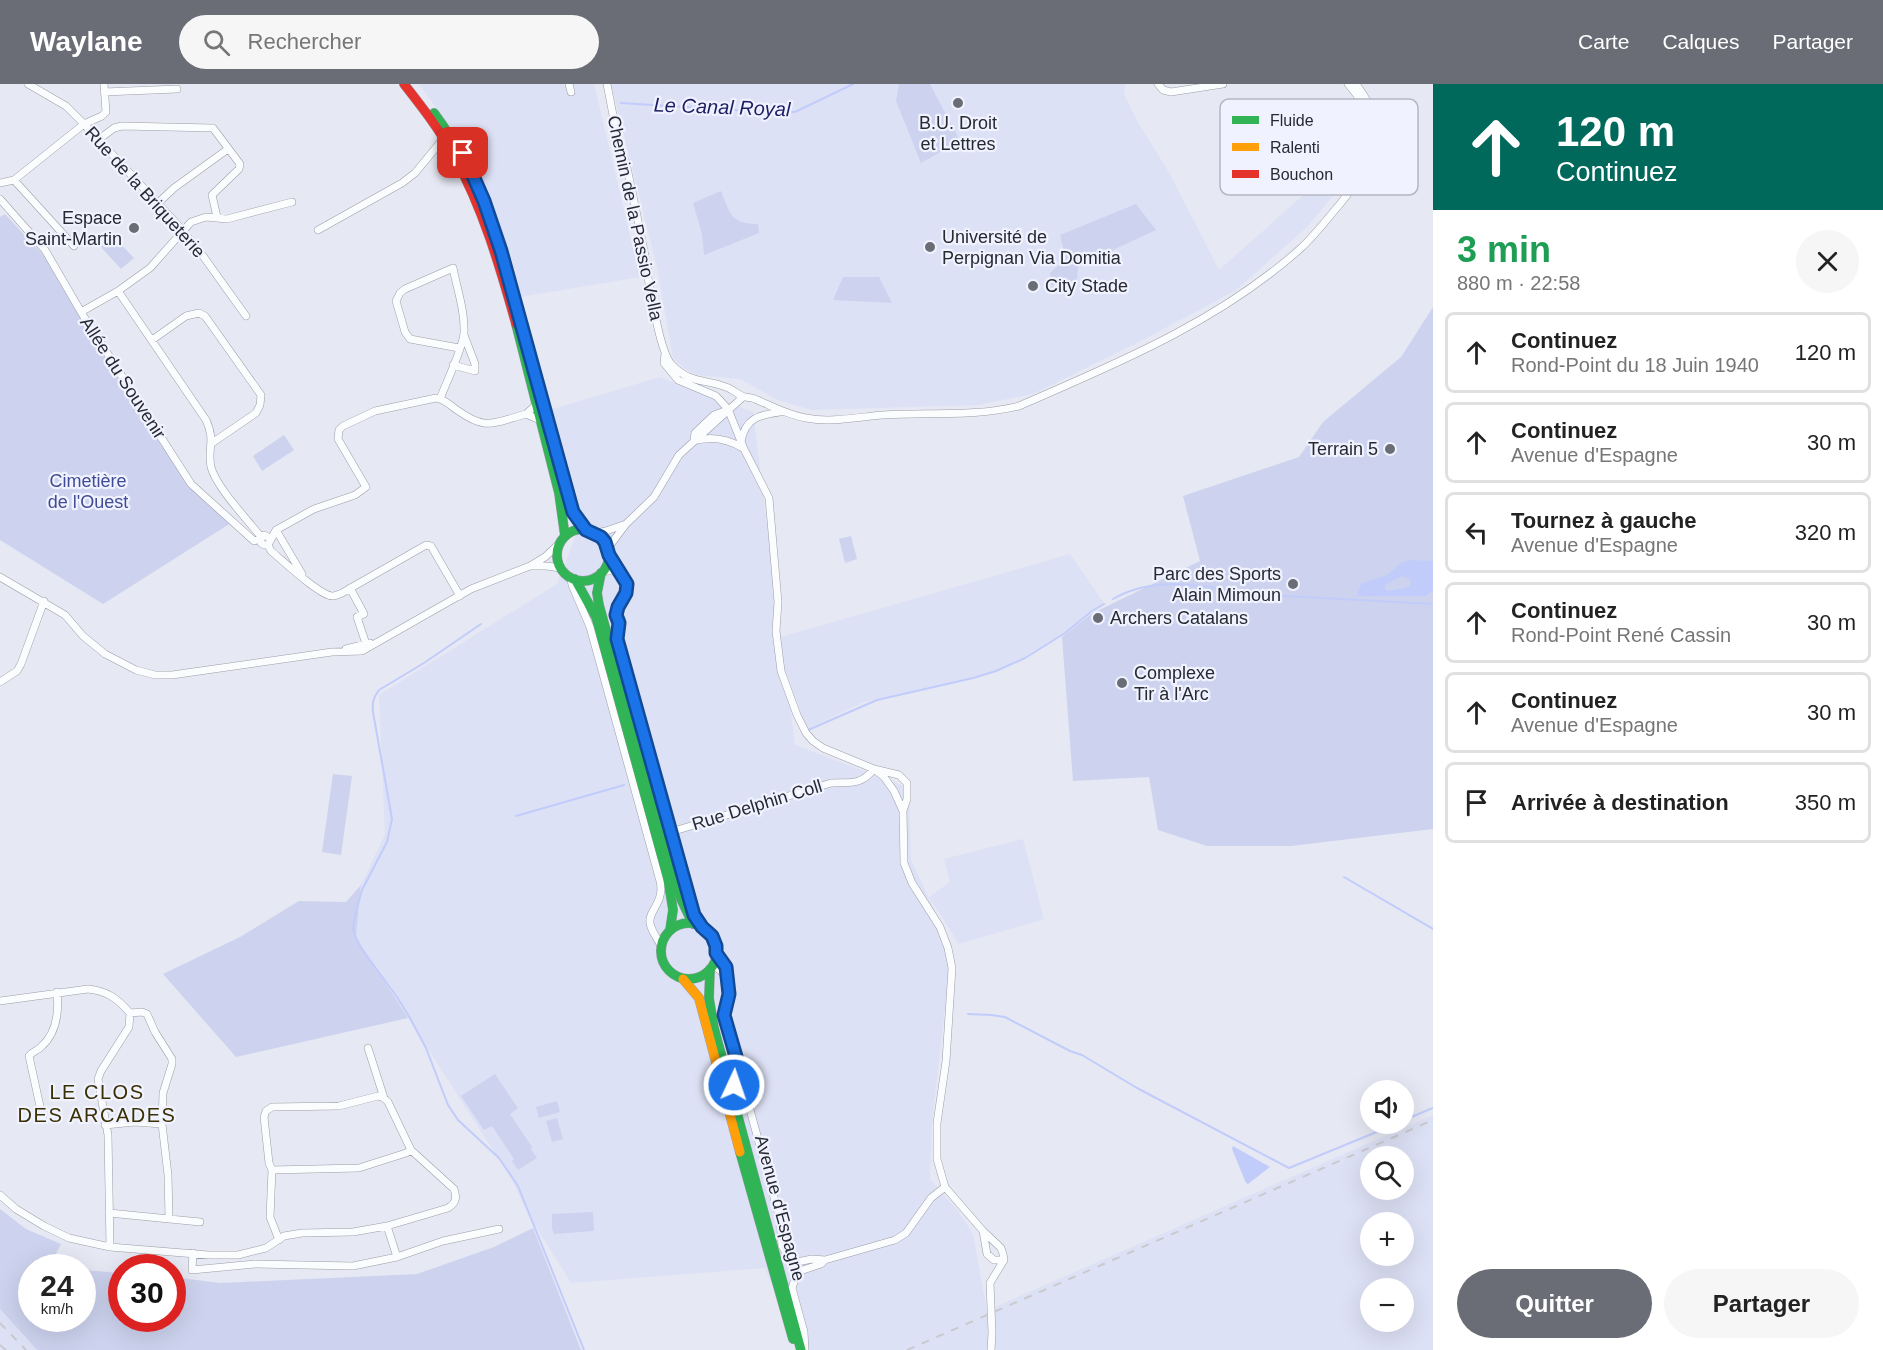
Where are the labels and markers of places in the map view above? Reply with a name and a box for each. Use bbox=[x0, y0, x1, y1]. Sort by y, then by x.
marker: B.U. Droit et Lettres bbox=[951, 96, 965, 110]
place label: B.U. Droit et Lettres bbox=[919, 113, 997, 154]
pin bbox=[437, 127, 488, 178]
place label: Espace Saint-Martin bbox=[25, 208, 122, 249]
marker: Espace Saint-Martin bbox=[127, 221, 141, 235]
place label: Université de Perpignan Via Domitia bbox=[942, 227, 1122, 268]
marker: Université de Perpignan Via Domitia bbox=[923, 240, 937, 254]
place label: City Stade bbox=[1045, 276, 1128, 296]
marker: City Stade bbox=[1026, 279, 1040, 293]
place label: Terrain 5 bbox=[1308, 439, 1378, 459]
marker: Terrain 5 bbox=[1383, 442, 1397, 456]
place label: Parc des Sports Alain Mimoun bbox=[1153, 564, 1281, 605]
marker: Parc des Sports Alain Mimoun bbox=[1286, 577, 1300, 591]
place label: Archers Catalans bbox=[1110, 608, 1248, 628]
marker: Archers Catalans bbox=[1091, 611, 1105, 625]
place label: Complexe Tir à l'Arc bbox=[1134, 663, 1215, 704]
marker: Complexe Tir à l'Arc bbox=[1115, 676, 1129, 690]

